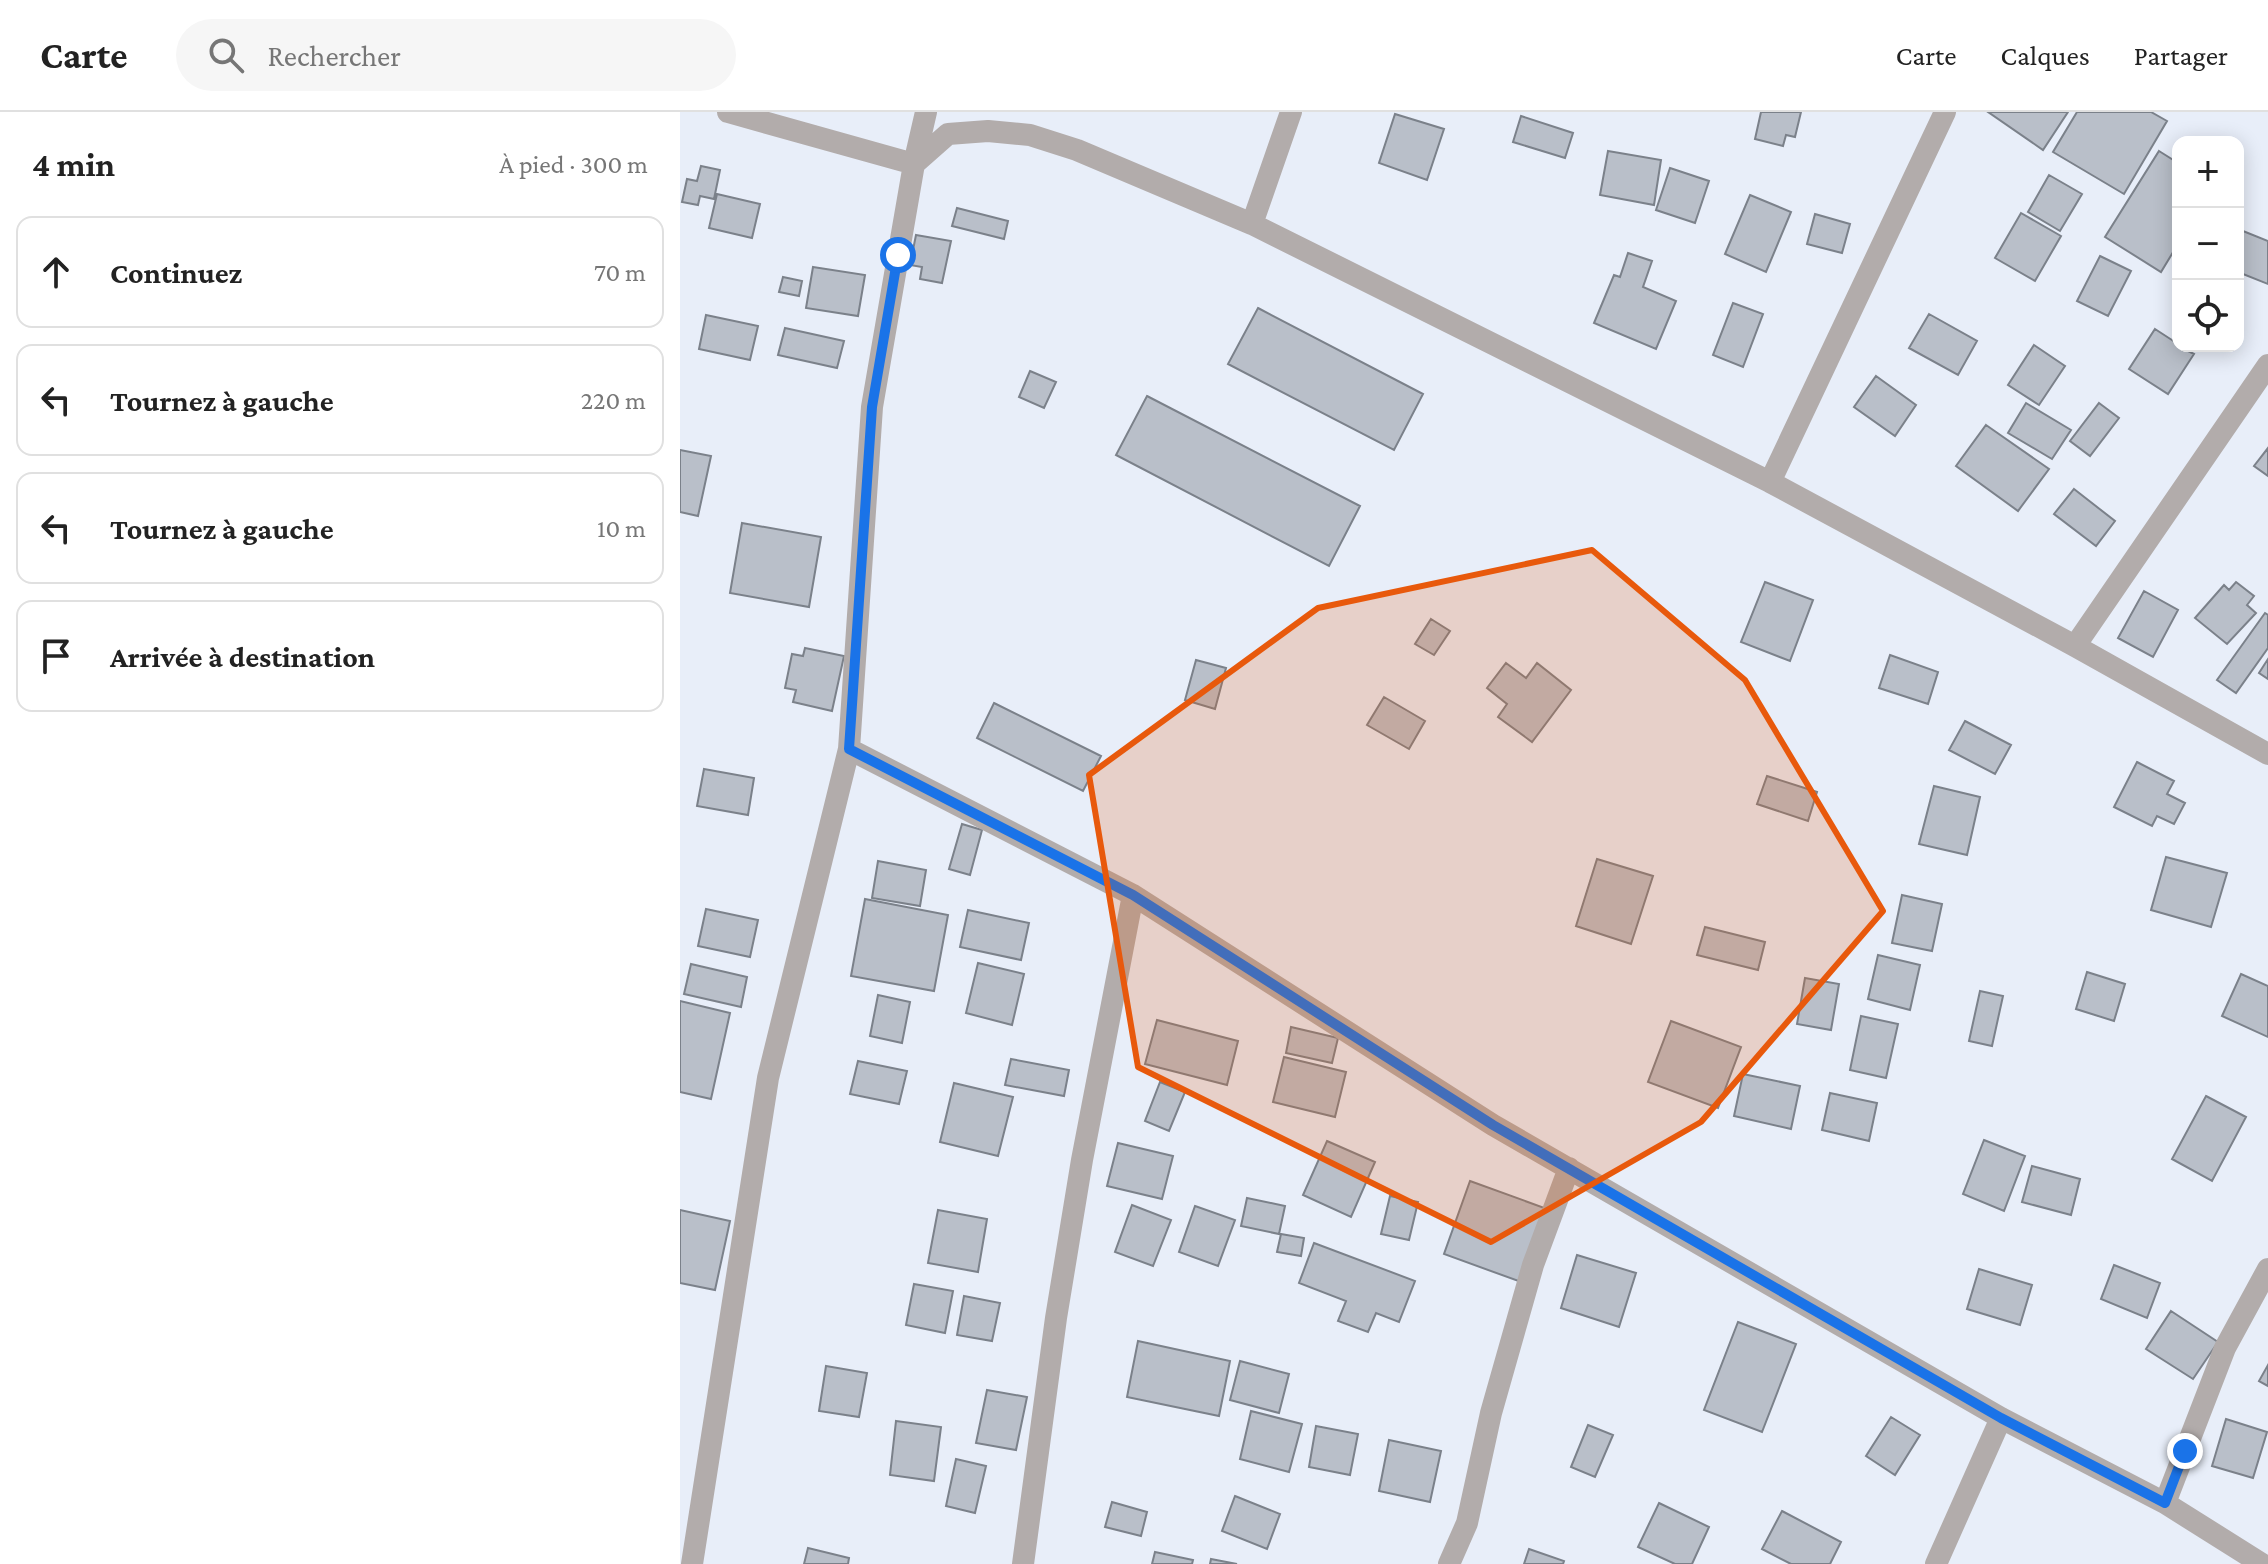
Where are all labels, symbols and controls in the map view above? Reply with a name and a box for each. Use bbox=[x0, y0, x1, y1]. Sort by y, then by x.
search box bbox=[176, 19, 736, 91]
icon: search bbox=[204, 33, 248, 77]
text: Carte bbox=[40, 34, 128, 76]
text: Rechercher bbox=[268, 39, 401, 72]
text: Carte bbox=[1896, 40, 1957, 71]
text: Calques bbox=[2001, 40, 2090, 71]
text: Partager bbox=[2134, 40, 2228, 71]
map controls bbox=[2172, 136, 2244, 352]
button: + bbox=[2172, 136, 2244, 208]
text: 4 min bbox=[32, 146, 115, 183]
text: À pied · 300 m bbox=[499, 150, 648, 179]
button: − bbox=[2172, 208, 2244, 280]
route start bbox=[880, 237, 916, 273]
icon: ahead bbox=[34, 250, 78, 294]
text: Continuez bbox=[110, 256, 242, 289]
text: 70 m bbox=[594, 258, 646, 287]
button: locate bbox=[2172, 280, 2244, 352]
icon: left bbox=[34, 378, 78, 422]
text: Tournez à gauche bbox=[110, 384, 334, 417]
text: 220 m bbox=[581, 386, 646, 415]
icon: left bbox=[34, 506, 78, 550]
text: Tournez à gauche bbox=[110, 512, 334, 545]
text: 10 m bbox=[597, 514, 646, 543]
icon: arrive bbox=[34, 634, 78, 678]
text: Arrivée à destination bbox=[110, 640, 375, 673]
route end bbox=[2167, 1433, 2203, 1469]

